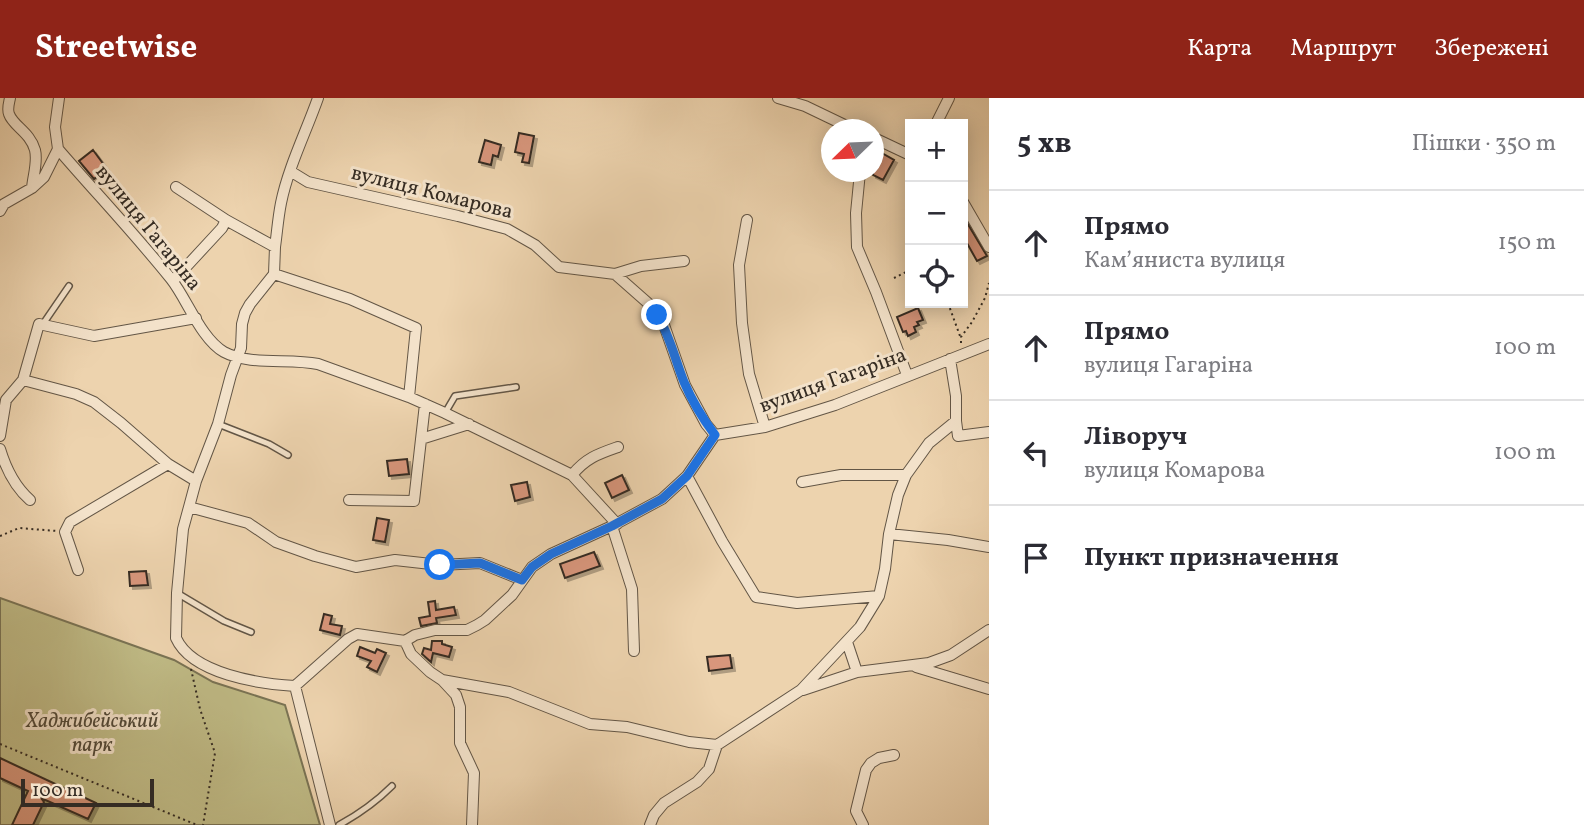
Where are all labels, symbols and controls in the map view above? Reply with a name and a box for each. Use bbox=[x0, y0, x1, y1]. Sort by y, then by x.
text: Streetwise bbox=[35, 26, 197, 72]
text: Карта bbox=[1187, 32, 1252, 66]
text: Маршрут bbox=[1290, 32, 1396, 66]
text: Збережені bbox=[1434, 32, 1549, 66]
north arrow bbox=[821, 119, 884, 182]
map controls bbox=[905, 119, 968, 308]
button: + bbox=[905, 119, 968, 182]
text: 5 хв bbox=[1017, 123, 1072, 165]
text: Пішки · 350 m bbox=[1412, 128, 1556, 160]
street label: вулиця Гагаріна bbox=[88, 159, 208, 297]
street label: вулиця Комарова bbox=[348, 159, 516, 227]
button: − bbox=[905, 182, 968, 245]
text: Прямо bbox=[1084, 209, 1169, 245]
icon: ahead bbox=[1017, 224, 1055, 262]
text: 150 m bbox=[1498, 227, 1556, 259]
button: locate bbox=[905, 245, 968, 308]
text: Камʼяниста вулиця bbox=[1084, 245, 1285, 277]
route end bbox=[641, 299, 672, 330]
text: Прямо bbox=[1084, 314, 1169, 350]
icon: ahead bbox=[1017, 329, 1055, 367]
text: 100 m bbox=[1494, 332, 1556, 364]
street label: вулиця Гагаріна bbox=[755, 341, 911, 421]
text: вулиця Гагаріна bbox=[1084, 350, 1253, 382]
text: Ліворуч bbox=[1084, 419, 1187, 455]
icon: left bbox=[1017, 434, 1055, 472]
text: 100 m bbox=[1494, 437, 1556, 469]
text: вулиця Комарова bbox=[1084, 455, 1266, 487]
icon: arrive bbox=[1017, 539, 1055, 577]
text: Пункт призначення bbox=[1084, 540, 1339, 576]
route start bbox=[424, 549, 455, 580]
park label: Хаджибейський парк bbox=[25, 707, 159, 760]
scale bar bbox=[21, 776, 154, 808]
text: 100 m bbox=[32, 778, 83, 804]

